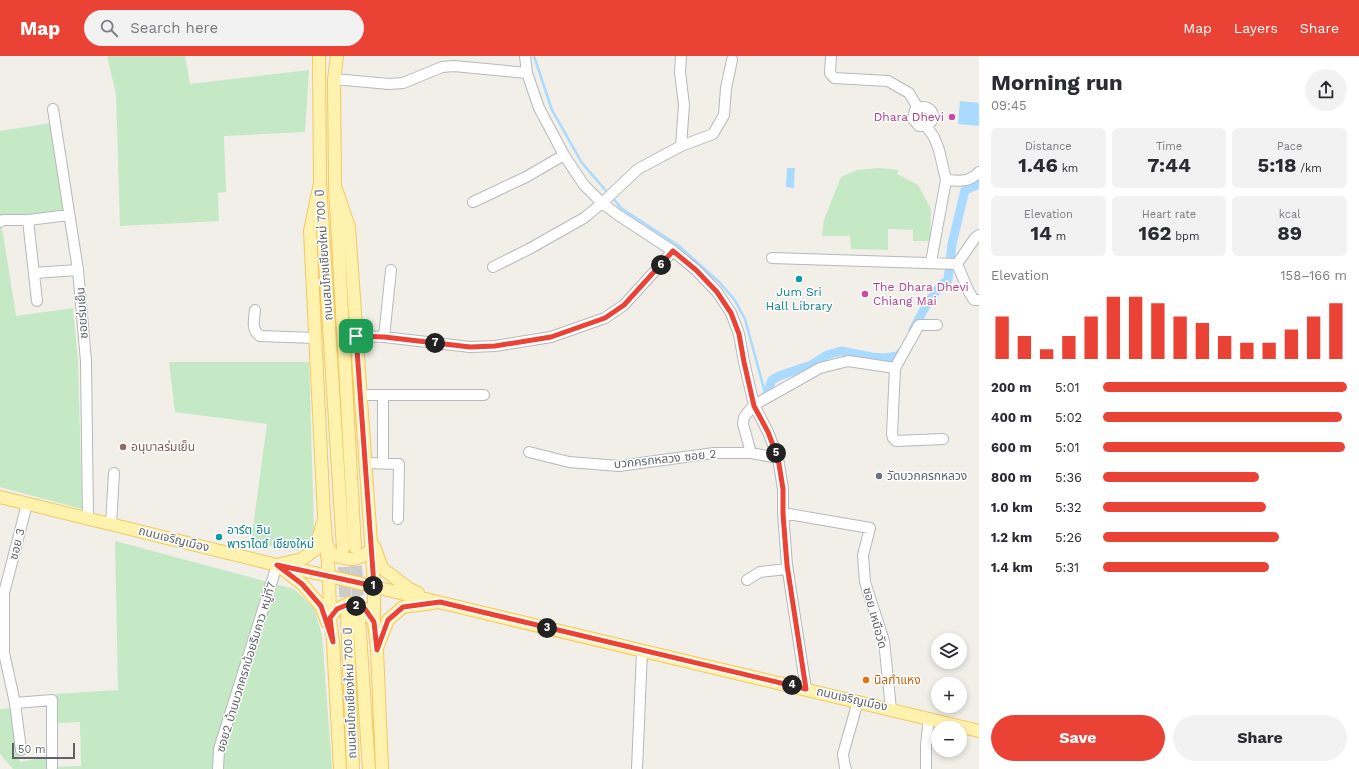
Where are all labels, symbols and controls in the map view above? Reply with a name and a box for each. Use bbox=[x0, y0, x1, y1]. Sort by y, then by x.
search box bbox=[84, 10, 364, 46]
text: Map bbox=[20, 17, 60, 40]
icon: search bbox=[98, 17, 120, 39]
text: Search here bbox=[130, 19, 218, 37]
text: Map bbox=[1183, 20, 1212, 36]
text: Layers bbox=[1234, 20, 1278, 36]
text: Share bbox=[1300, 20, 1339, 36]
button: share bbox=[1305, 69, 1347, 111]
text: Morning run bbox=[991, 70, 1123, 95]
text: 09:45 bbox=[991, 98, 1026, 113]
place label: Dhara Dhevi bbox=[874, 110, 944, 124]
marker: Dhara Dhevi bbox=[947, 112, 957, 122]
text: Distance bbox=[1025, 140, 1072, 153]
text: Time bbox=[1156, 140, 1182, 153]
text: Pace bbox=[1277, 140, 1302, 153]
text: 1.46 bbox=[1018, 153, 1058, 177]
text: 7:44 bbox=[1147, 153, 1191, 177]
text: 5:18 bbox=[1258, 153, 1296, 177]
text: km bbox=[1058, 162, 1078, 175]
text: /km bbox=[1296, 162, 1322, 175]
street label: ถนนสมโภชเชียงใหม่ 700 ปี bbox=[312, 189, 336, 321]
text: Elevation bbox=[1024, 208, 1073, 221]
text: Heart rate bbox=[1142, 208, 1196, 221]
text: kcal bbox=[1279, 208, 1301, 221]
text: 14 bbox=[1030, 221, 1052, 245]
text: 162 bbox=[1139, 221, 1171, 245]
text: 89 bbox=[1277, 221, 1302, 245]
text: m bbox=[1052, 230, 1066, 243]
text: bpm bbox=[1171, 230, 1199, 243]
pin: 6 bbox=[651, 255, 671, 275]
text: 6 bbox=[658, 258, 664, 271]
text: Elevation bbox=[991, 268, 1049, 283]
text: 158–166 m bbox=[1281, 268, 1347, 283]
marker: Jum Sri Hall Library bbox=[794, 274, 804, 284]
place label: The Dhara Dhevi Chiang Mai bbox=[873, 280, 969, 308]
place label: Jum Sri Hall Library bbox=[765, 285, 833, 313]
street label: ซอยร่มเย็น bbox=[73, 287, 91, 339]
marker: The Dhara Dhevi Chiang Mai bbox=[860, 289, 870, 299]
pin bbox=[339, 319, 373, 353]
icon: arrive bbox=[345, 325, 367, 347]
pin: 7 bbox=[425, 333, 445, 353]
text: 7 bbox=[432, 336, 438, 349]
text: 200 m bbox=[991, 380, 1031, 395]
text: 5:01 bbox=[1055, 380, 1080, 395]
text: 400 m bbox=[991, 410, 1032, 425]
text: 5:02 bbox=[1055, 410, 1082, 425]
place label: อนุบาลร่มเย็น bbox=[131, 440, 195, 454]
text: 600 m bbox=[991, 440, 1032, 455]
text: 5:01 bbox=[1055, 440, 1080, 455]
marker: อนุบาลร่มเย็น bbox=[118, 442, 128, 452]
pin: 5 bbox=[766, 443, 786, 463]
text: 5 bbox=[773, 446, 779, 459]
street label: บวกครกหลวง ซอย 2 bbox=[613, 447, 717, 471]
place label: วัดบวกครกหลวง bbox=[887, 469, 967, 483]
text: 800 m bbox=[991, 470, 1032, 485]
text: 5:36 bbox=[1055, 470, 1082, 485]
marker: วัดบวกครกหลวง bbox=[874, 471, 884, 481]
text: 1.0 km bbox=[991, 500, 1033, 515]
text: 5:32 bbox=[1055, 500, 1082, 515]
street label: ถนนเจริญเมือง bbox=[137, 523, 211, 555]
place label: อาร์ต อิน พาราไดซ์ เชียงใหม่ bbox=[227, 523, 314, 551]
street label: ซอย 3 bbox=[6, 527, 28, 561]
text: 1.2 km bbox=[991, 530, 1032, 545]
text: 5:26 bbox=[1055, 530, 1082, 545]
marker: อาร์ต อิน พาราไดซ์ เชียงใหม่ bbox=[214, 532, 224, 542]
text: 1.4 km bbox=[991, 560, 1033, 575]
text: 5:31 bbox=[1055, 560, 1079, 575]
pin: 1 bbox=[363, 576, 383, 596]
text: 1 bbox=[371, 579, 375, 592]
street label: ซอย2 บ้านบวกครกน้อยริมคาว หมู่ที7 bbox=[213, 580, 279, 754]
street label: ซอย เหนือวัด bbox=[860, 586, 890, 650]
pin: 2 bbox=[346, 596, 366, 616]
text: 2 bbox=[353, 599, 359, 612]
pin: 3 bbox=[537, 618, 557, 638]
text: 3 bbox=[544, 621, 550, 634]
street label: ถนนสมโภชเชียงใหม่ 700 ปี bbox=[341, 627, 359, 759]
map controls bbox=[931, 633, 967, 757]
button: layers bbox=[931, 633, 967, 669]
place label: นิลกําแหง bbox=[874, 673, 921, 687]
pin: 4 bbox=[782, 675, 802, 695]
marker: นิลกําแหง bbox=[861, 675, 871, 685]
button: + bbox=[931, 677, 967, 713]
text: 4 bbox=[788, 678, 796, 691]
street label: ถนนเจริญเมือง bbox=[815, 684, 889, 714]
button: Save bbox=[991, 715, 1165, 761]
button: Share bbox=[1173, 715, 1347, 761]
button: − bbox=[931, 721, 967, 757]
scale bar bbox=[12, 741, 75, 760]
text: 50 m bbox=[18, 743, 45, 756]

